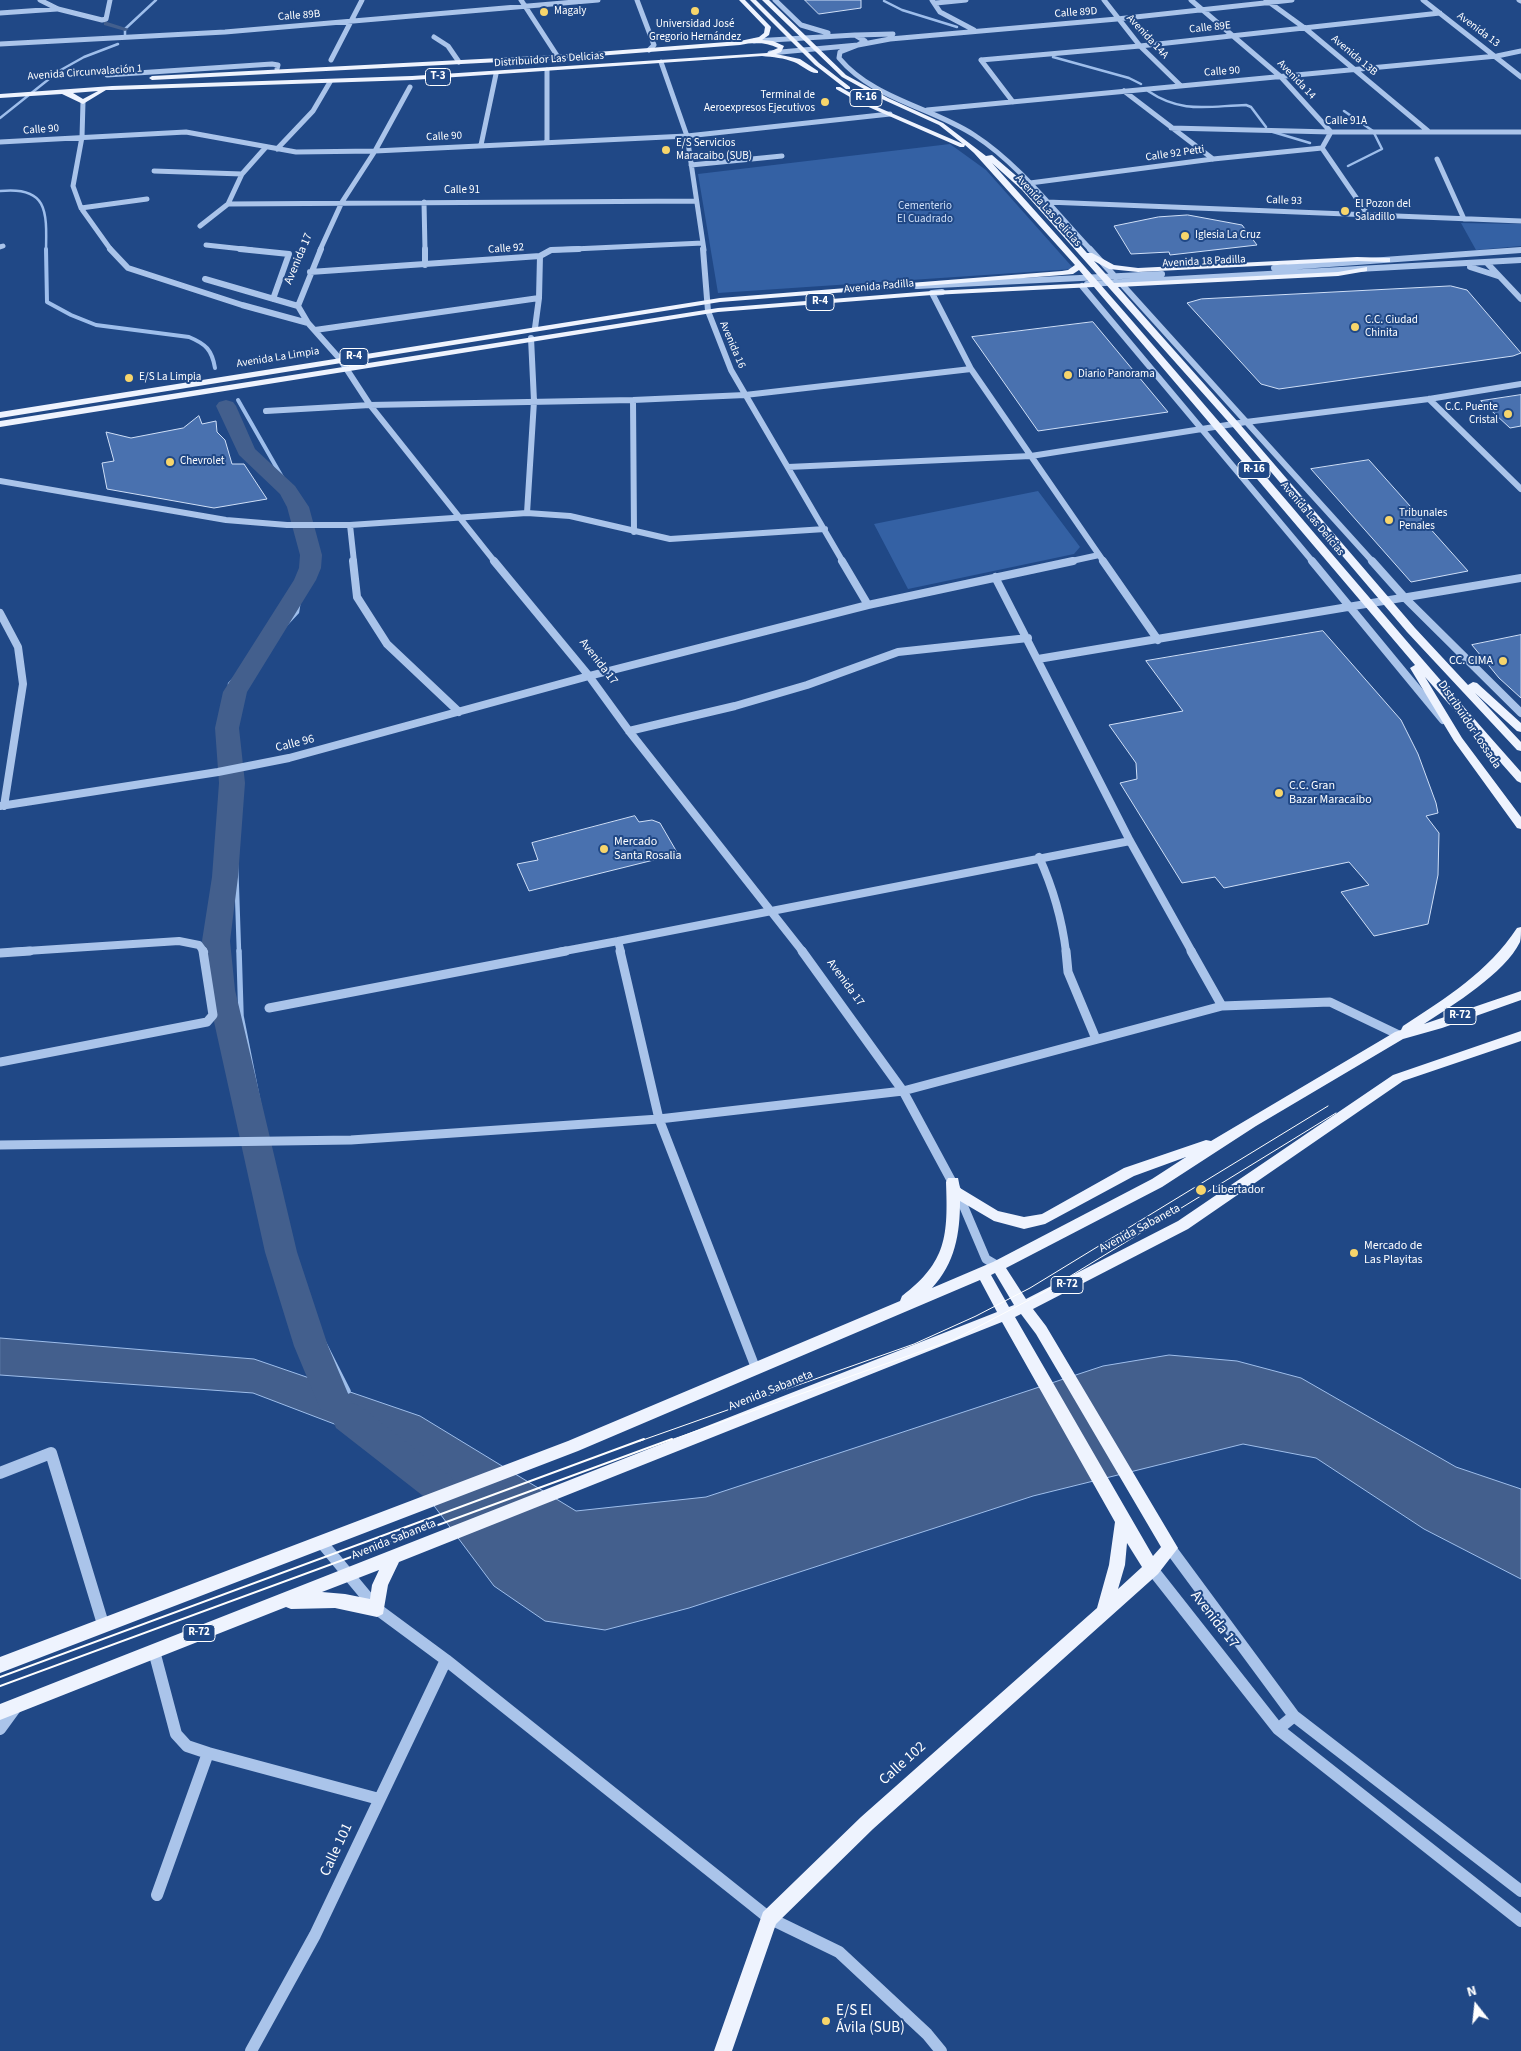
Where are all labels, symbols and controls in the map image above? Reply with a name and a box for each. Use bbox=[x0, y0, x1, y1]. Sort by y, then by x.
place label: Magaly bbox=[554, 5, 586, 19]
marker: Universidad José Gregorio Hernández bbox=[689, 5, 701, 17]
street label: Calle 89D bbox=[1054, 5, 1098, 21]
marker: Magaly bbox=[538, 6, 550, 18]
street label: Calle 89B bbox=[277, 8, 321, 24]
street label: Avenida 13 bbox=[1454, 10, 1502, 50]
street label: Avenida 14A bbox=[1123, 12, 1171, 62]
place label: Universidad José Gregorio Hernández bbox=[649, 18, 741, 44]
street label: Calle 89E bbox=[1189, 19, 1231, 37]
street label: Avenida 13B bbox=[1328, 33, 1380, 79]
street label: Distribuidor Las Delicias bbox=[494, 50, 604, 70]
street label: Avenida 14 bbox=[1274, 57, 1318, 103]
street label: Avenida Circunvalación 1 bbox=[27, 62, 143, 84]
street label: Calle 90 bbox=[1204, 64, 1240, 80]
road number: T-3 bbox=[426, 68, 450, 86]
place label: Terminal de Aeroexpresos Ejecutivos bbox=[704, 89, 815, 115]
road number: R-16 bbox=[850, 90, 882, 106]
marker: Terminal de Aeroexpresos Ejecutivos bbox=[819, 96, 831, 108]
street label: Calle 91A bbox=[1325, 115, 1367, 129]
street label: Calle 90 bbox=[23, 122, 59, 138]
street label: Calle 90 bbox=[426, 129, 462, 145]
place label: E/S Servicios Maracaibo (SUB) bbox=[676, 137, 752, 163]
street label: Calle 92 Petti bbox=[1145, 143, 1205, 165]
marker: E/S Servicios Maracaibo (SUB) bbox=[660, 144, 672, 156]
street label: Avenida Las Delicias bbox=[1012, 172, 1084, 250]
street label: Calle 91 bbox=[444, 184, 480, 198]
street label: Calle 93 bbox=[1266, 194, 1302, 208]
place label: El Pozon del Saladillo bbox=[1355, 198, 1411, 224]
park label: Cementerio El Cuadrado bbox=[897, 200, 953, 226]
marker: El Pozon del Saladillo bbox=[1339, 205, 1351, 217]
place label: Iglesia La Cruz bbox=[1195, 229, 1261, 243]
marker: Iglesia La Cruz bbox=[1179, 230, 1191, 242]
street label: Avenida 17 bbox=[282, 231, 316, 287]
street label: Calle 92 bbox=[488, 241, 524, 257]
street label: Avenida 18 Padilla bbox=[1162, 253, 1246, 271]
street label: Avenida Padilla bbox=[843, 277, 915, 297]
road number: R-4 bbox=[806, 294, 834, 310]
place label: C.C. Ciudad Chinita bbox=[1365, 314, 1418, 340]
street label: Avenida 16 bbox=[716, 319, 748, 371]
marker: C.C. Ciudad Chinita bbox=[1349, 321, 1361, 333]
street label: Avenida La Limpia bbox=[236, 345, 320, 371]
road number: R-4 bbox=[340, 348, 368, 366]
place label: Diario Panorama bbox=[1078, 368, 1155, 382]
marker: Diario Panorama bbox=[1062, 369, 1074, 381]
place label: E/S La Limpia bbox=[139, 371, 201, 385]
marker: E/S La Limpia bbox=[123, 372, 135, 384]
place label: C.C. Puente Cristal bbox=[1445, 401, 1498, 427]
marker: C.C. Puente Cristal bbox=[1502, 408, 1514, 420]
place label: Chevrolet bbox=[180, 455, 224, 469]
marker: Chevrolet bbox=[164, 456, 176, 468]
road number: R-16 bbox=[1238, 462, 1270, 478]
street label: Avenida Las Delicias bbox=[1277, 479, 1347, 559]
place label: Tribunales Penales bbox=[1399, 507, 1447, 533]
marker: Tribunales Penales bbox=[1383, 514, 1395, 526]
street label: Avenida 17 bbox=[576, 636, 620, 688]
place label: CC. CIMA bbox=[1449, 654, 1493, 668]
marker: CC. CIMA bbox=[1497, 655, 1509, 667]
street label: Distribuidor Lossada bbox=[1434, 678, 1504, 772]
street label: Calle 96 bbox=[274, 732, 316, 756]
place label: C.C. Gran Bazar Maracaibo bbox=[1289, 779, 1372, 807]
marker: C.C. Gran Bazar Maracaibo bbox=[1273, 787, 1285, 799]
place label: Mercado Santa Rosalia bbox=[614, 835, 682, 863]
marker: Mercado Santa Rosalia bbox=[598, 843, 610, 855]
street label: Avenida 17 bbox=[823, 957, 867, 1009]
road number: R-72 bbox=[1444, 1008, 1476, 1024]
marker: Libertador bbox=[1194, 1183, 1208, 1197]
place label: Libertador bbox=[1212, 1183, 1265, 1197]
street label: Avenida Sabaneta bbox=[1097, 1202, 1183, 1256]
place label: Mercado de Las Playitas bbox=[1364, 1239, 1423, 1267]
marker: Mercado de Las Playitas bbox=[1348, 1247, 1360, 1259]
road number: R-72 bbox=[1051, 1276, 1083, 1294]
street label: Avenida Sabaneta bbox=[727, 1368, 815, 1414]
street label: Avenida Sabaneta bbox=[350, 1517, 438, 1563]
street label: Avenida 17 bbox=[1186, 1588, 1242, 1652]
road number: R-72 bbox=[183, 1625, 215, 1642]
street label: Calle 102 bbox=[876, 1738, 930, 1790]
street label: Calle 101 bbox=[317, 1821, 357, 1879]
north arrow bbox=[1451, 1981, 1501, 2031]
text: N bbox=[1465, 1981, 1479, 2002]
place label: E/S El Ávila (SUB) bbox=[836, 2003, 905, 2038]
marker: E/S El Ávila (SUB) bbox=[820, 2015, 832, 2027]

